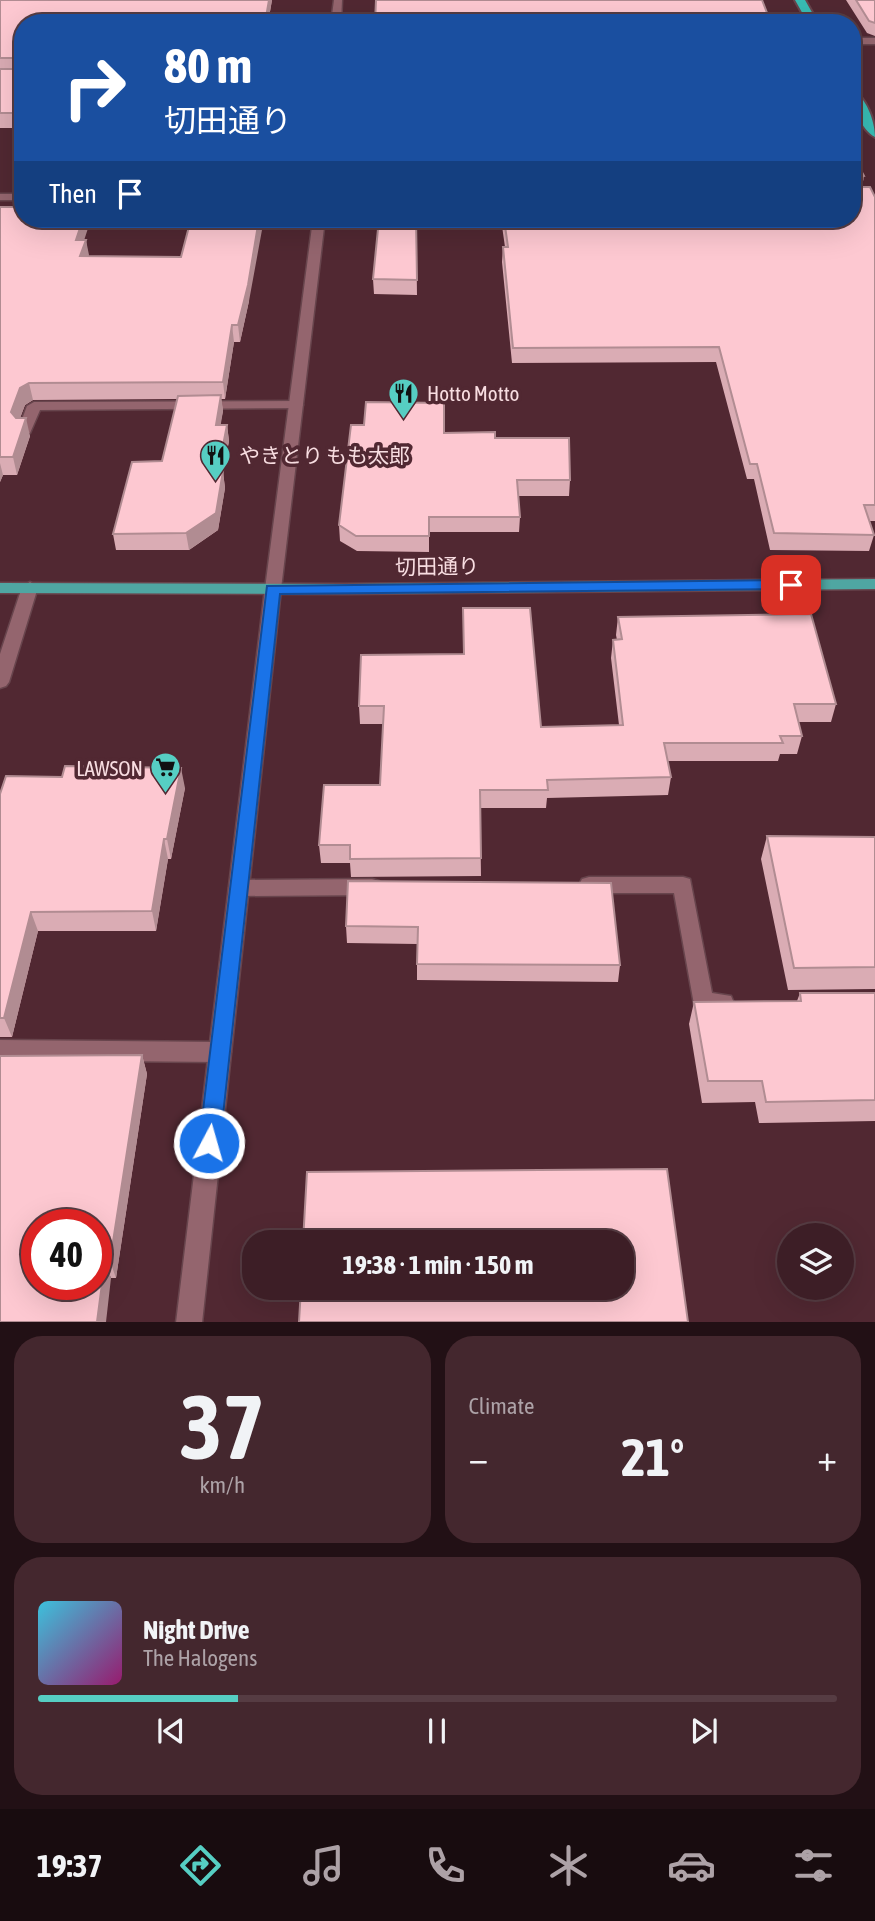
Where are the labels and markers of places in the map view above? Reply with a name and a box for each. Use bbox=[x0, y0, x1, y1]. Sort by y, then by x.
restaurant icon: Hotto Motto bbox=[387, 376, 421, 420]
place label: Hotto Motto bbox=[427, 381, 519, 405]
restaurant icon: やきとり もも太郎 bbox=[199, 438, 233, 482]
place label: やきとり もも太郎 bbox=[239, 443, 410, 467]
pin bbox=[761, 555, 821, 615]
supermarket icon: LAWSON bbox=[149, 751, 183, 795]
place label: LAWSON bbox=[76, 756, 143, 780]

